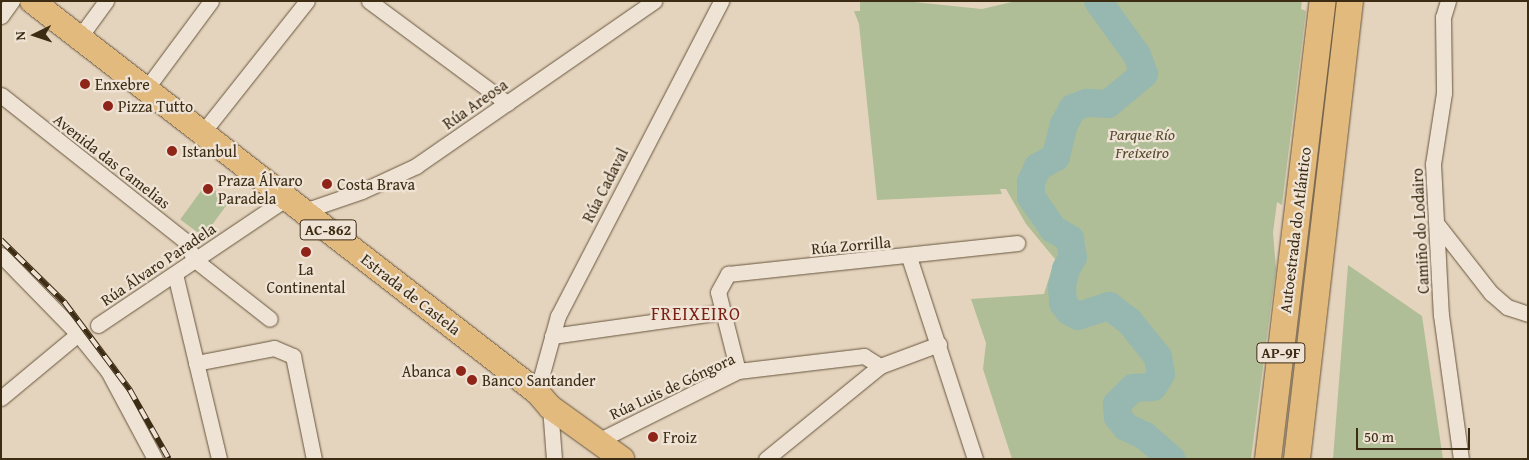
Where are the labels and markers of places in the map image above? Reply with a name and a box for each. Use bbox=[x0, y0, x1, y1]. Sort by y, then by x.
place label: Enxebre bbox=[95, 74, 150, 94]
marker: Enxebre bbox=[79, 78, 91, 90]
place label: Pizza Tutto bbox=[118, 96, 193, 116]
marker: Pizza Tutto bbox=[102, 100, 114, 112]
place label: Istanbul bbox=[182, 141, 237, 161]
marker: Istanbul bbox=[166, 145, 178, 157]
place label: Praza Álvaro Paradela bbox=[218, 170, 303, 208]
place label: Costa Brava bbox=[337, 174, 415, 194]
marker: Costa Brava bbox=[321, 178, 333, 190]
marker: Praza Álvaro Paradela bbox=[202, 183, 214, 195]
marker: La Continental bbox=[300, 246, 312, 258]
place label: La Continental bbox=[266, 259, 346, 297]
place label: Abanca bbox=[402, 361, 451, 381]
marker: Abanca bbox=[455, 365, 467, 377]
place label: Banco Santander bbox=[482, 370, 596, 390]
marker: Banco Santander bbox=[466, 374, 478, 386]
place label: Froiz bbox=[663, 427, 697, 447]
marker: Froiz bbox=[647, 431, 659, 443]

